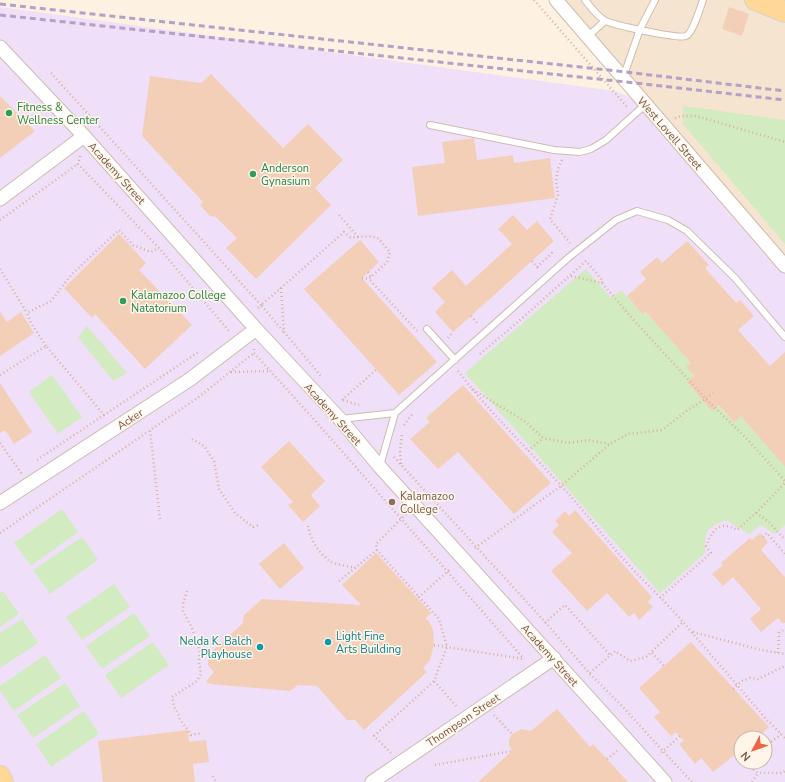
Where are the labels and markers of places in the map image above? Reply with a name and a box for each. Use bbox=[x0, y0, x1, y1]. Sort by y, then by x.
place label: Fitness & Wellness Center bbox=[17, 100, 99, 128]
marker: Fitness & Wellness Center bbox=[4, 108, 14, 118]
place label: Anderson Gynasium bbox=[261, 161, 310, 189]
marker: Anderson Gynasium bbox=[248, 169, 258, 179]
place label: Kalamazoo College Natatorium bbox=[131, 288, 226, 316]
marker: Kalamazoo College Natatorium bbox=[118, 296, 128, 306]
place label: Kalamazoo College bbox=[400, 489, 454, 517]
marker: Kalamazoo College bbox=[387, 497, 397, 507]
place label: Light Fine Arts Building bbox=[336, 629, 401, 657]
place label: Nelda K. Balch Playhouse bbox=[180, 634, 252, 662]
marker: Light Fine Arts Building bbox=[323, 637, 333, 647]
marker: Nelda K. Balch Playhouse bbox=[255, 642, 265, 652]

